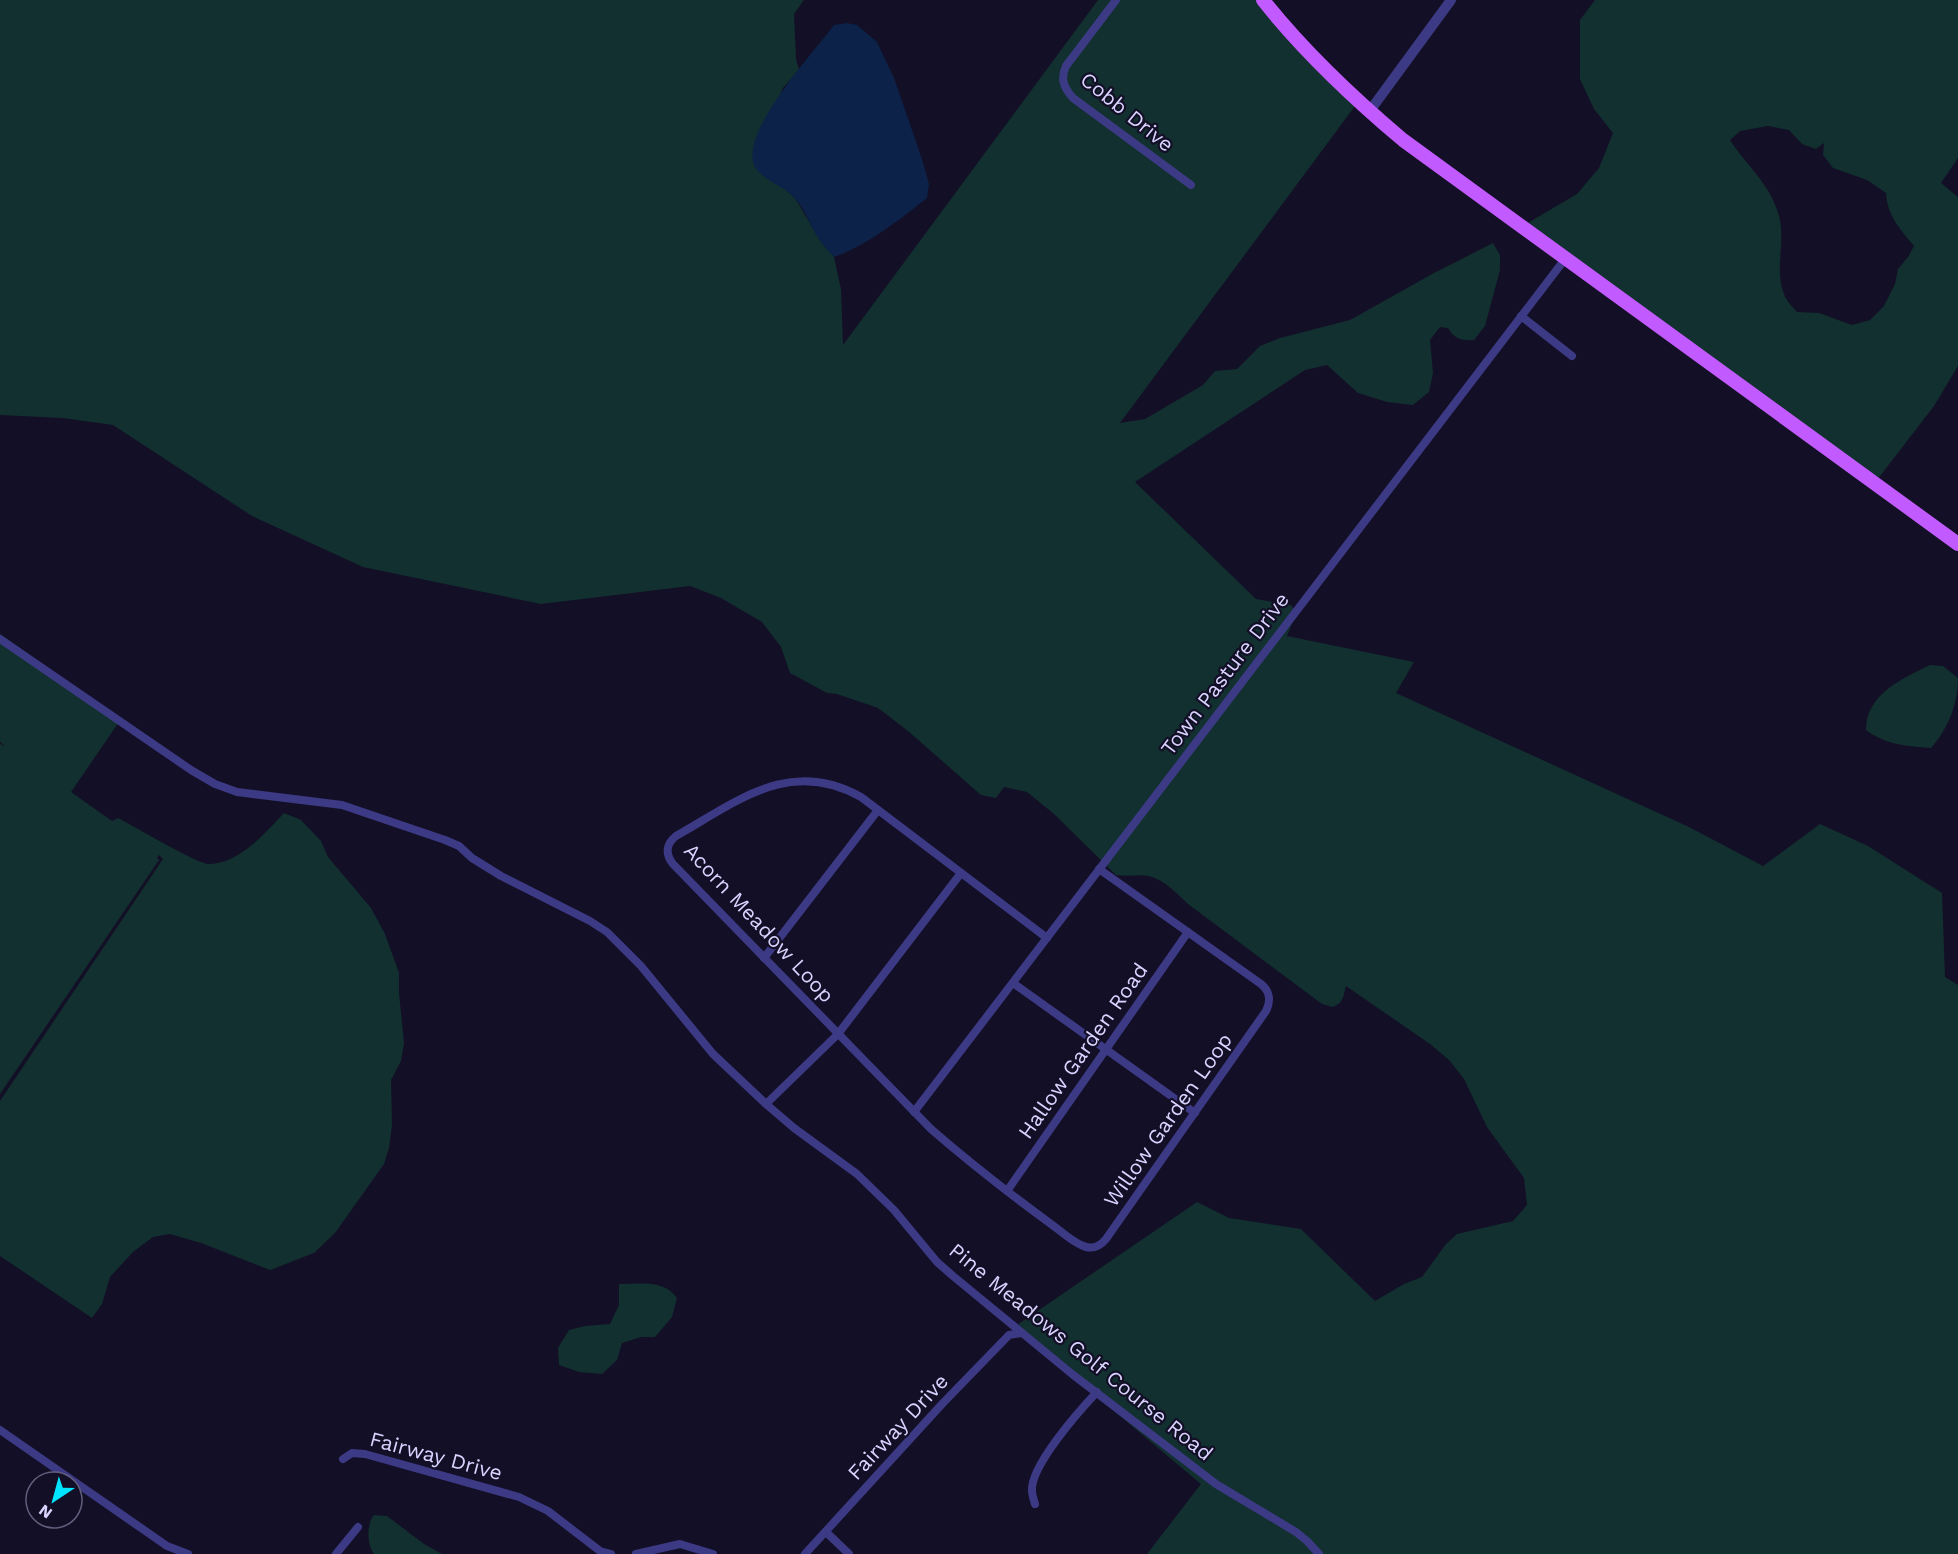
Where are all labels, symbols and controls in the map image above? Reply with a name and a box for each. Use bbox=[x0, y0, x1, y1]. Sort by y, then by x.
street label: Cobb Drive bbox=[1076, 66, 1179, 157]
street label: Town Pasture Drive bbox=[1155, 587, 1294, 760]
street label: Acorn Meadow Loop bbox=[679, 838, 840, 1008]
street label: Hallow Garden Road bbox=[1013, 958, 1153, 1143]
street label: Willow Garden Loop bbox=[1098, 1028, 1237, 1211]
street label: Pine Meadows Golf Course Road bbox=[944, 1237, 1218, 1466]
street label: Fairway Drive bbox=[842, 1368, 953, 1485]
street label: Fairway Drive bbox=[367, 1426, 505, 1485]
north arrow bbox=[24, 1470, 84, 1530]
text: N bbox=[35, 1501, 56, 1523]

